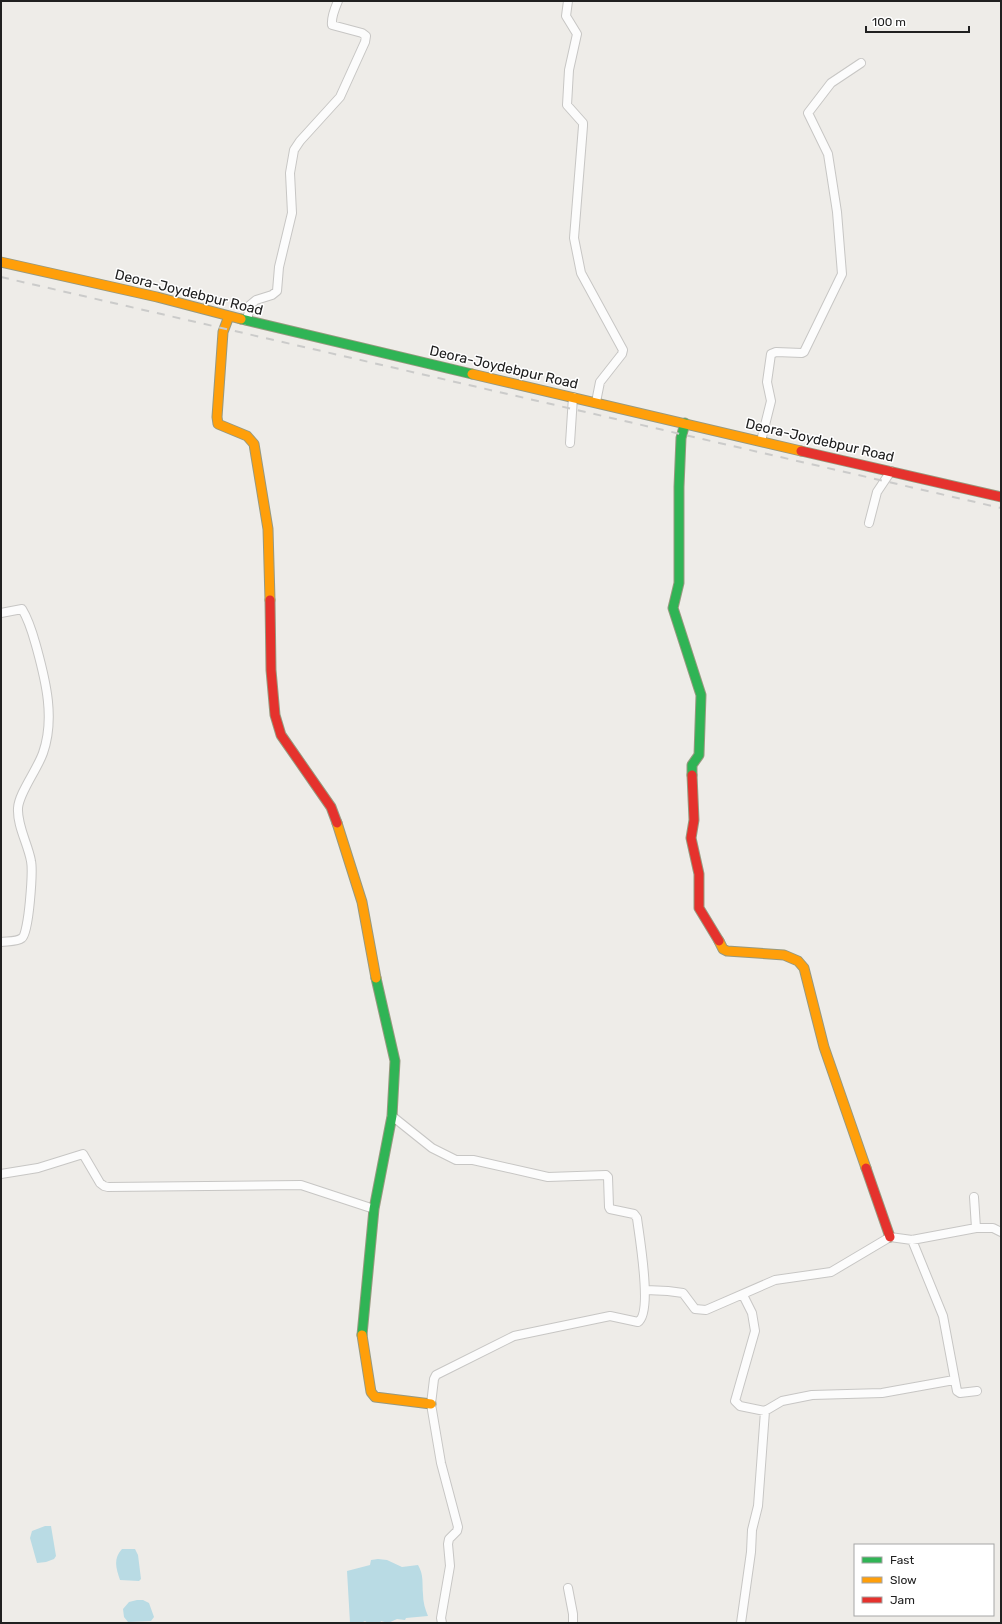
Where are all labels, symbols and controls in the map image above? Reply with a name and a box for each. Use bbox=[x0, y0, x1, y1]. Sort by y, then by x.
scale bar bbox=[866, 8, 969, 34]
text: 100 m bbox=[872, 15, 906, 29]
street label: Deora-Joydebpur Road bbox=[113, 266, 265, 319]
street label: Deora-Joydebpur Road bbox=[428, 342, 580, 393]
street label: Deora-Joydebpur Road bbox=[744, 415, 896, 466]
legend bbox=[854, 1544, 994, 1616]
text: Fast bbox=[890, 1553, 914, 1567]
text: Slow bbox=[890, 1573, 917, 1587]
text: Jam bbox=[890, 1593, 915, 1607]

